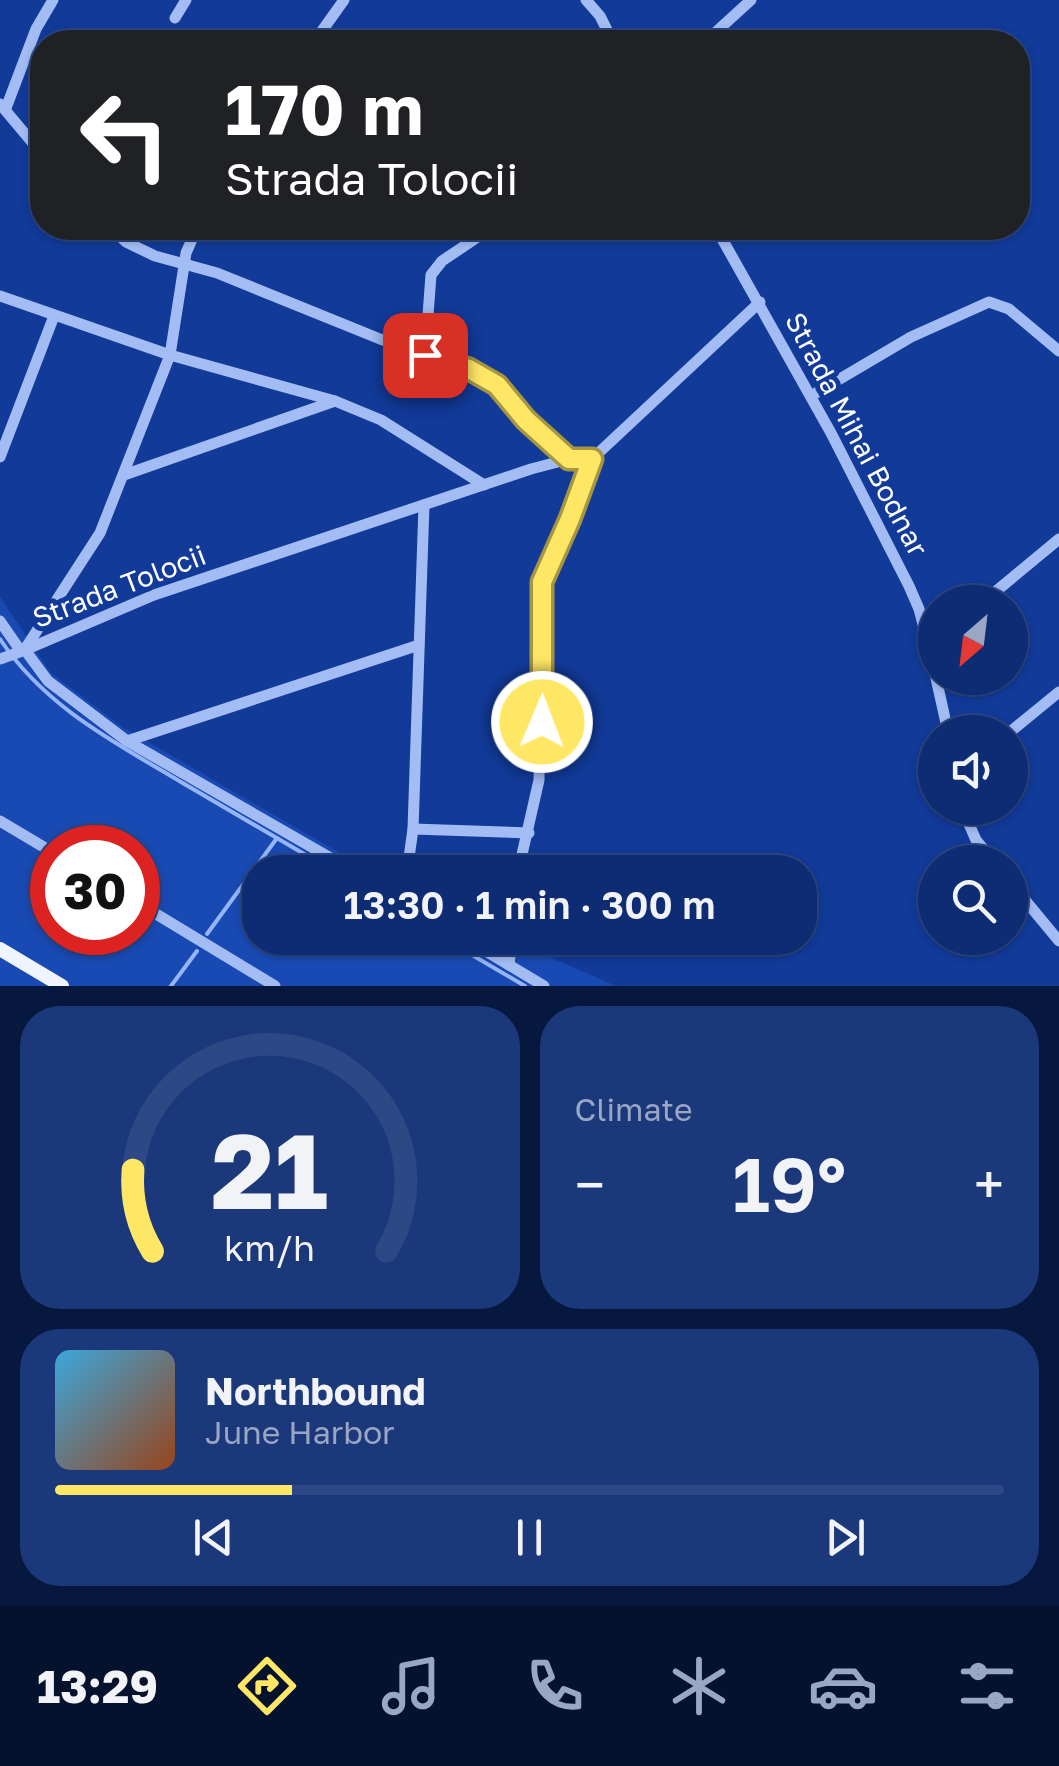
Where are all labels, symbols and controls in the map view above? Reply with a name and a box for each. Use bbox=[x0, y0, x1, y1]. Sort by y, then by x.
text: 170 m bbox=[225, 66, 423, 150]
icon: left bbox=[60, 70, 190, 200]
text: Strada Tolocii bbox=[225, 151, 518, 205]
street label: Strada Mihai Bodnar bbox=[779, 307, 935, 561]
pin bbox=[383, 313, 468, 398]
icon: arrive bbox=[398, 328, 453, 383]
street label: Strada Tolocii bbox=[28, 538, 210, 634]
north arrow bbox=[918, 585, 1028, 695]
map controls bbox=[918, 585, 1028, 955]
position arrow bbox=[490, 670, 594, 774]
button: sound bbox=[918, 715, 1028, 825]
speed limit sign: 30 bbox=[30, 825, 160, 955]
button: search bbox=[918, 845, 1028, 955]
text: 13:30 · 1 min · 300 m bbox=[343, 882, 716, 927]
text: Climate bbox=[575, 1090, 693, 1128]
text: 21 bbox=[211, 1107, 328, 1232]
text: 19° bbox=[732, 1138, 846, 1229]
text: − bbox=[575, 1151, 605, 1217]
text: + bbox=[974, 1151, 1004, 1217]
text: km/h bbox=[224, 1226, 315, 1269]
text: Northbound bbox=[205, 1368, 426, 1413]
text: June Harbor bbox=[205, 1413, 395, 1451]
icon: previous bbox=[186, 1510, 241, 1565]
icon: pause bbox=[502, 1510, 557, 1565]
icon: next bbox=[818, 1510, 873, 1565]
icon: directions bbox=[232, 1651, 302, 1721]
icon: music bbox=[376, 1651, 446, 1721]
icon: phone bbox=[520, 1651, 590, 1721]
icon: climate bbox=[664, 1651, 734, 1721]
icon: car bbox=[808, 1651, 878, 1721]
icon: filters bbox=[952, 1651, 1022, 1721]
text: 13:29 bbox=[37, 1659, 158, 1713]

